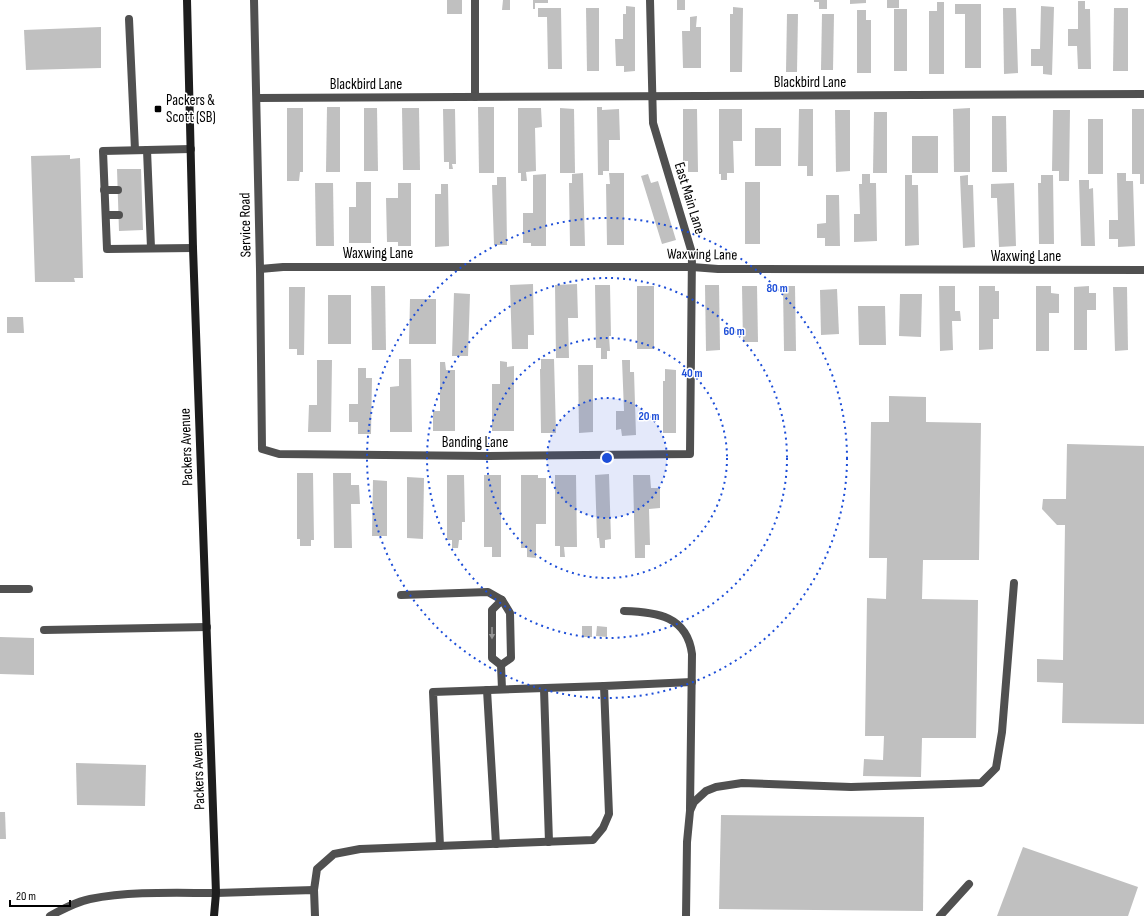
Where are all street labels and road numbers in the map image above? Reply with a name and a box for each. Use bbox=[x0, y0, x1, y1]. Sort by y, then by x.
street label: Blackbird Lane bbox=[774, 73, 846, 92]
street label: Blackbird Lane bbox=[330, 75, 402, 94]
street label: East Main Lane bbox=[670, 160, 709, 236]
street label: Service Road bbox=[235, 192, 256, 258]
street label: Waxwing Lane bbox=[343, 244, 413, 263]
street label: Waxwing Lane bbox=[667, 244, 737, 265]
street label: Waxwing Lane bbox=[991, 247, 1061, 266]
street label: Packers Avenue bbox=[176, 408, 197, 486]
street label: Banding Lane bbox=[442, 433, 508, 452]
street label: Packers Avenue bbox=[188, 732, 209, 810]

